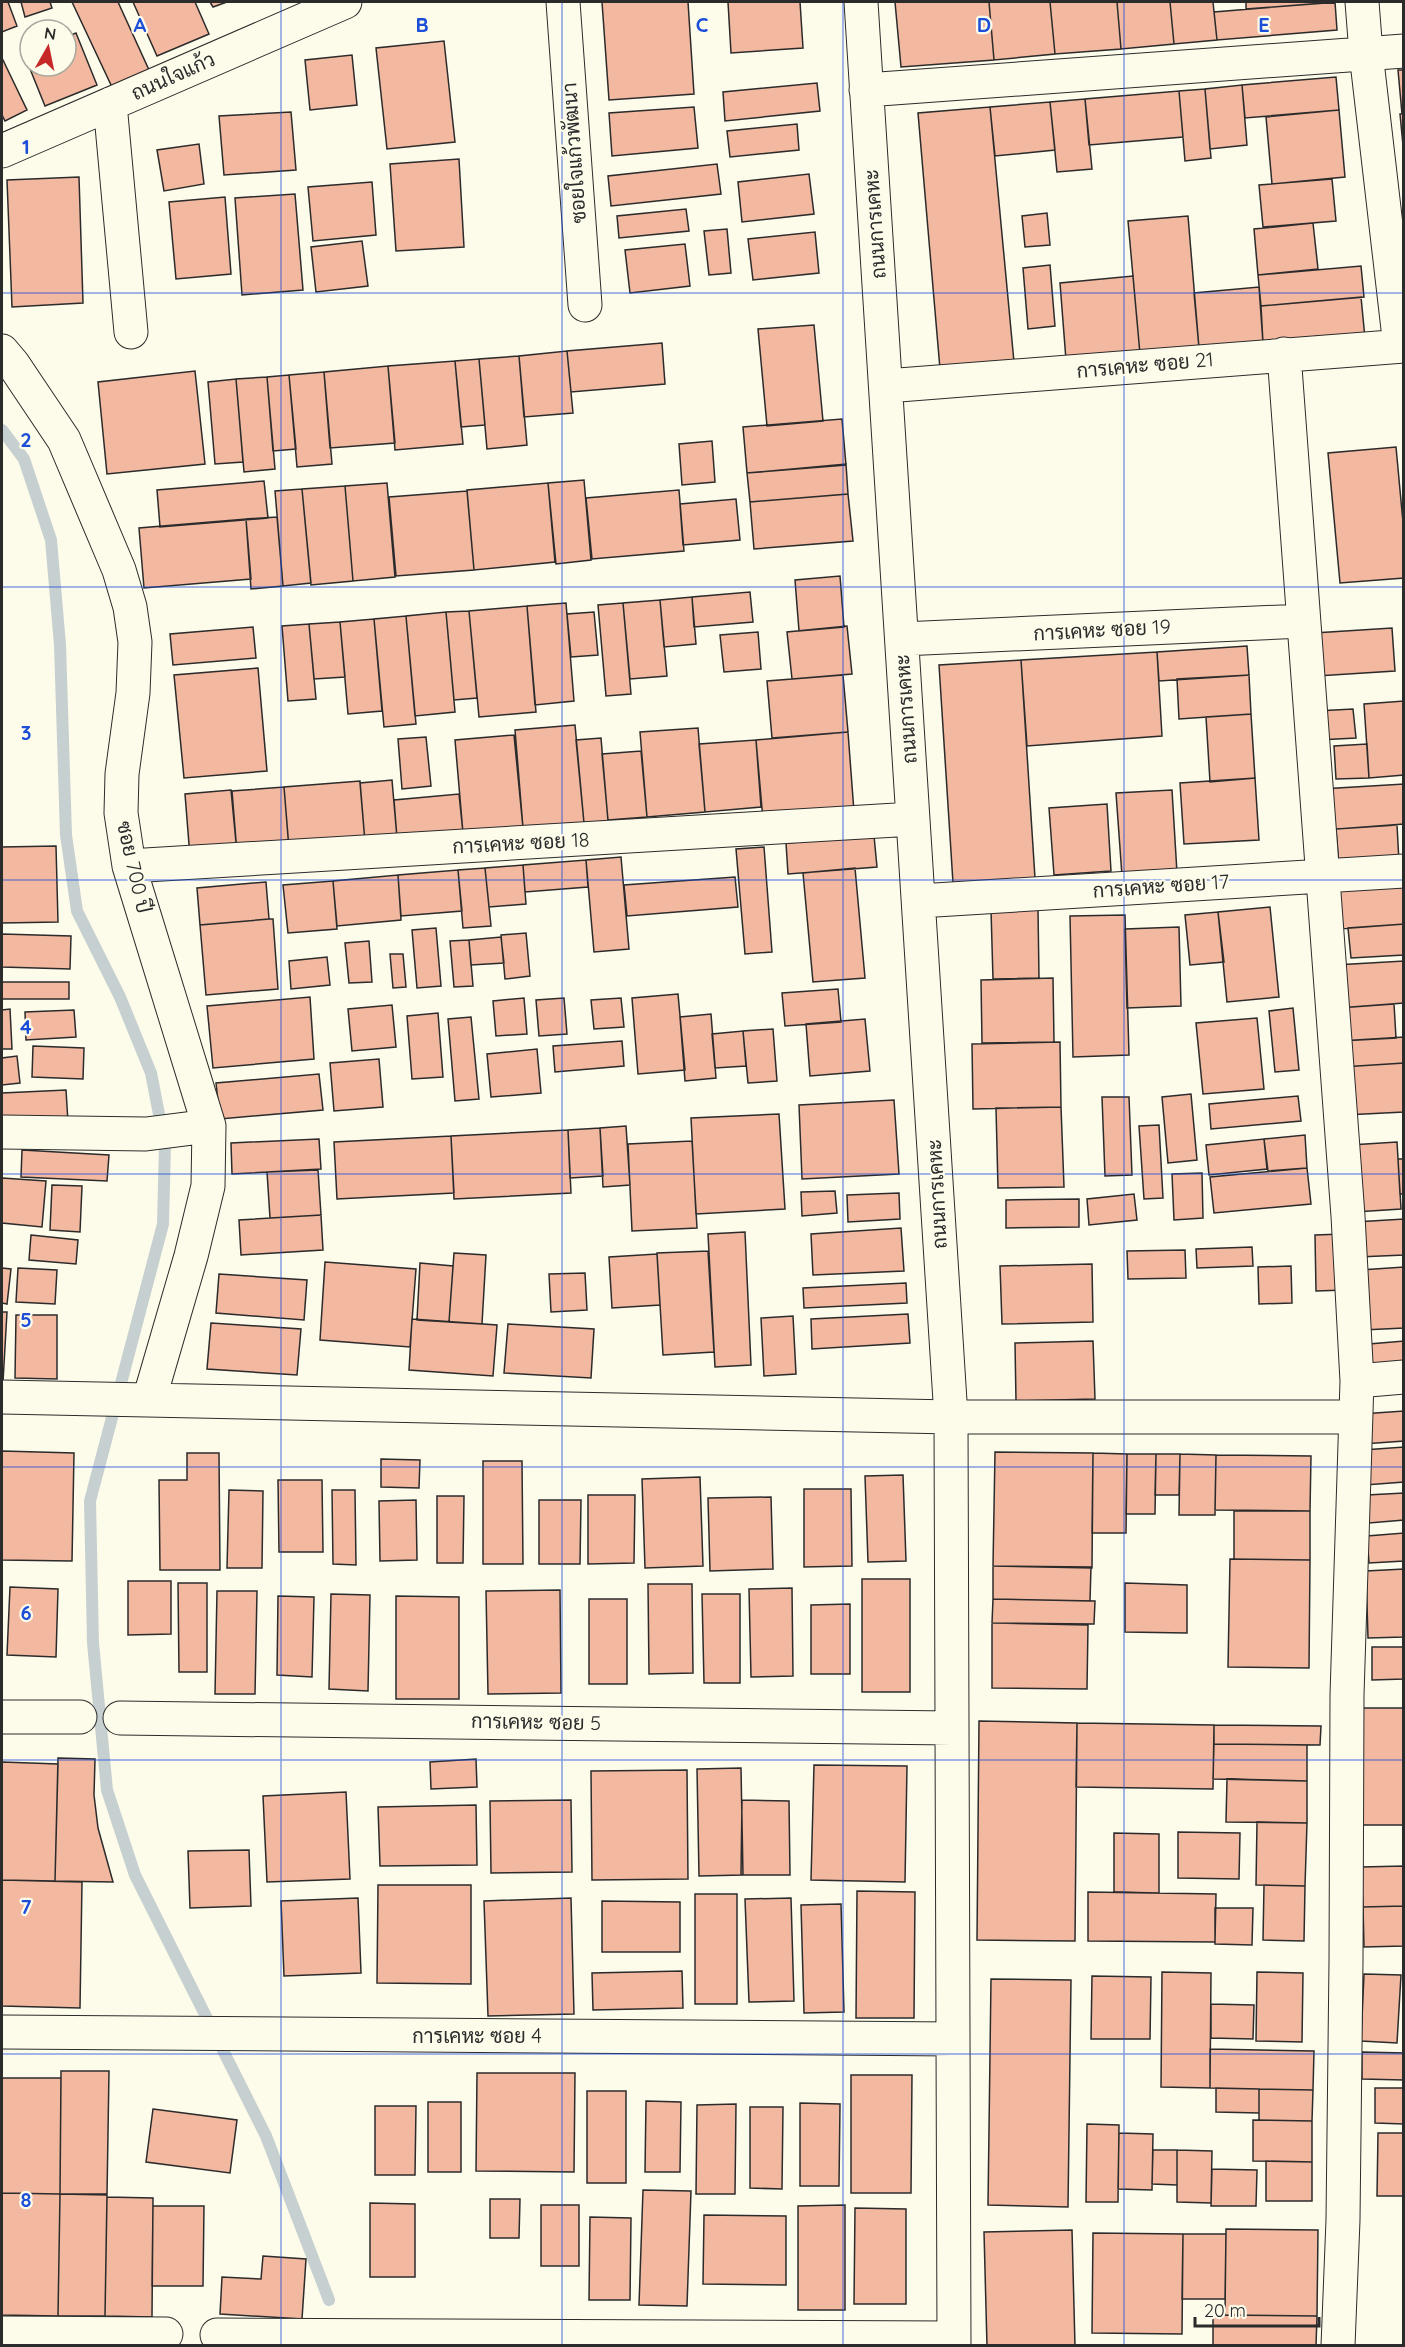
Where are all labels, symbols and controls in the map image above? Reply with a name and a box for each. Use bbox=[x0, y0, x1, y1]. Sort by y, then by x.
text: A bbox=[134, 12, 147, 37]
text: B bbox=[415, 12, 429, 37]
text: C bbox=[696, 12, 709, 37]
text: D bbox=[977, 12, 991, 37]
text: E bbox=[1258, 12, 1270, 37]
north arrow bbox=[18, 18, 78, 78]
text: N bbox=[43, 22, 58, 44]
street label: ถนนใจแก้ว bbox=[127, 46, 219, 105]
street label: ซอยใจแก้วพัฒนา bbox=[556, 82, 591, 224]
text: 1 bbox=[22, 134, 30, 159]
street label: ถนนการเคหะ bbox=[858, 168, 891, 280]
street label: การเคหะ ซอย 21 bbox=[1075, 346, 1215, 383]
text: 2 bbox=[20, 427, 32, 452]
street label: การเคหะ ซอย 19 bbox=[1033, 613, 1171, 646]
street label: ถนนการเคหะ bbox=[889, 653, 922, 765]
text: 3 bbox=[21, 720, 31, 745]
street label: ซอย 700 ปี bbox=[112, 818, 157, 915]
street label: การเคหะ ซอย 18 bbox=[452, 826, 590, 859]
street label: การเคหะ ซอย 17 bbox=[1092, 868, 1230, 903]
text: 4 bbox=[20, 1014, 32, 1039]
street label: ถนนการเคหะ bbox=[921, 1139, 952, 1249]
text: 5 bbox=[20, 1307, 32, 1332]
text: 6 bbox=[20, 1600, 32, 1625]
street label: การเคหะ ซอย 5 bbox=[471, 1708, 601, 1735]
text: 7 bbox=[21, 1894, 32, 1919]
street label: การเคหะ ซอย 4 bbox=[412, 2023, 542, 2048]
text: 8 bbox=[21, 2187, 32, 2212]
scale bar bbox=[1195, 2290, 1320, 2328]
text: 20 m bbox=[1204, 2299, 1246, 2322]

